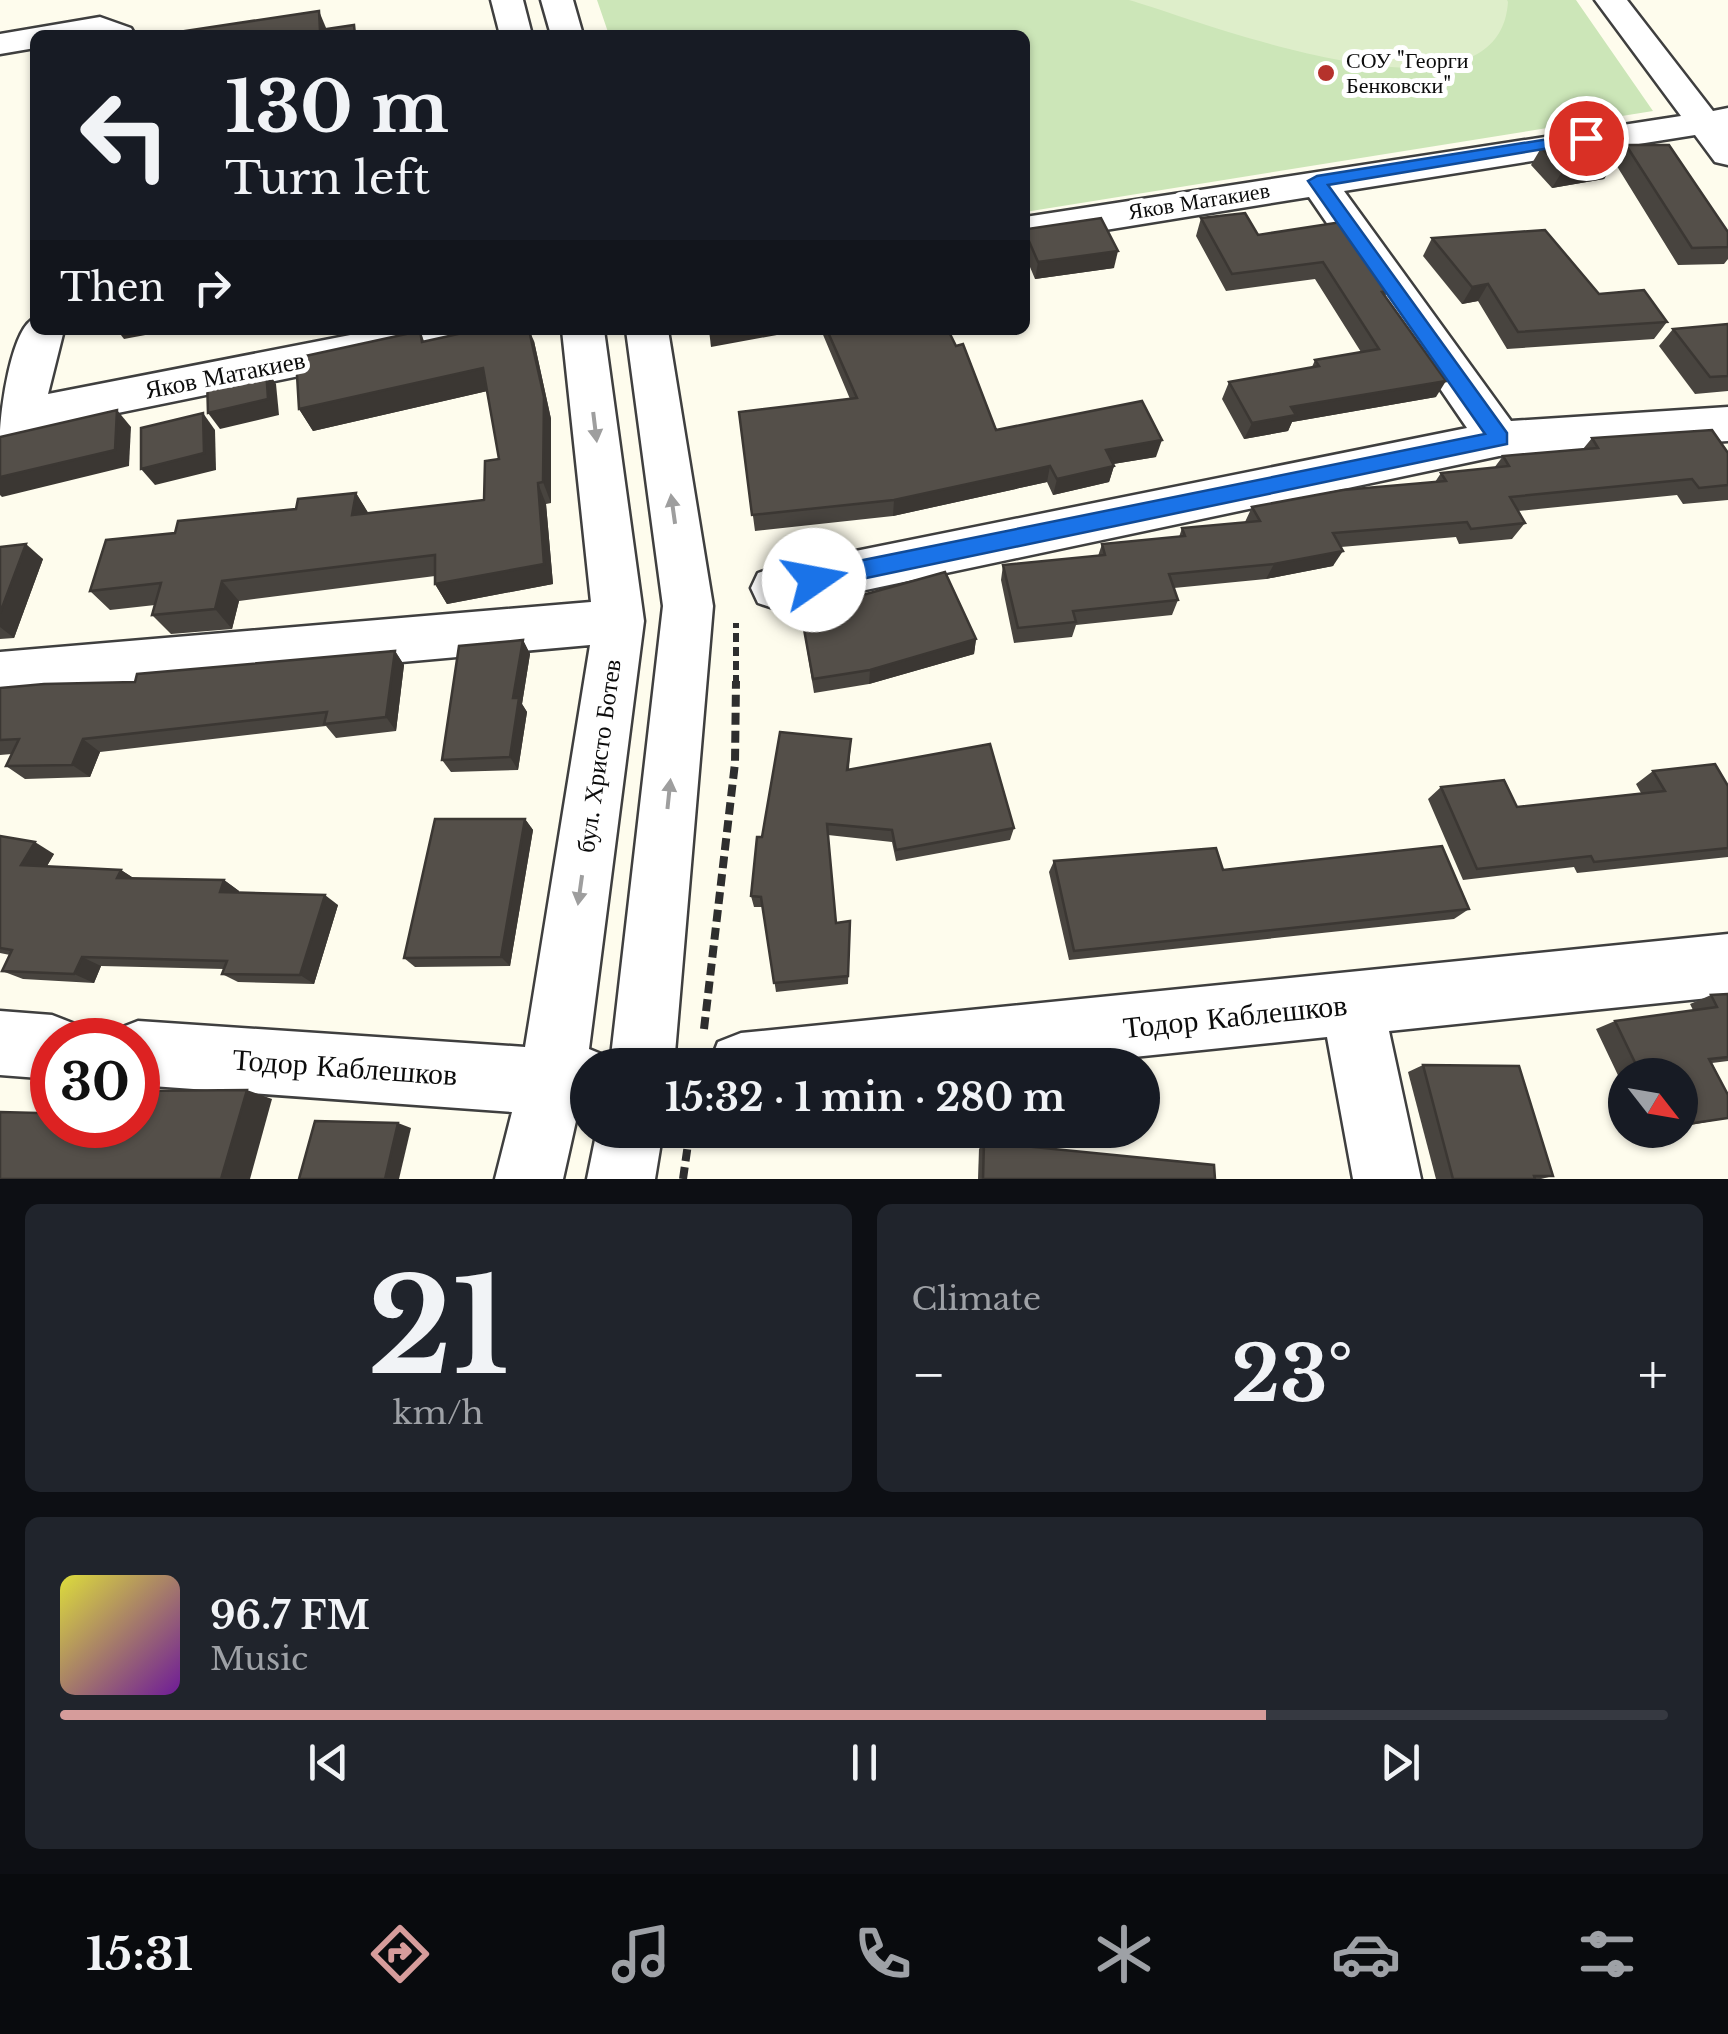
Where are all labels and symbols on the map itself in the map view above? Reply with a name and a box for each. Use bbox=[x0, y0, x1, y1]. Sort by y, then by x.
place label: СОУ "Георги Бенковски" bbox=[1346, 47, 1469, 99]
marker: СОУ "Георги Бенковски" bbox=[1315, 62, 1337, 84]
pin bbox=[1544, 96, 1629, 181]
street label: Яков Матакиев bbox=[1126, 176, 1272, 226]
street label: Яков Матакиев bbox=[142, 344, 308, 406]
one-way arrow bbox=[587, 411, 603, 443]
one-way arrow bbox=[665, 493, 681, 525]
position arrow bbox=[762, 528, 866, 632]
street label: бул. Христо Ботев bbox=[570, 657, 628, 855]
one-way arrow bbox=[661, 777, 677, 809]
one-way arrow bbox=[571, 875, 587, 907]
street label: Тодор Каблешков bbox=[1121, 986, 1349, 1046]
speed limit sign: 30 bbox=[30, 1018, 160, 1148]
street label: Тодор Каблешков bbox=[231, 1041, 459, 1093]
north arrow bbox=[1608, 1058, 1698, 1148]

